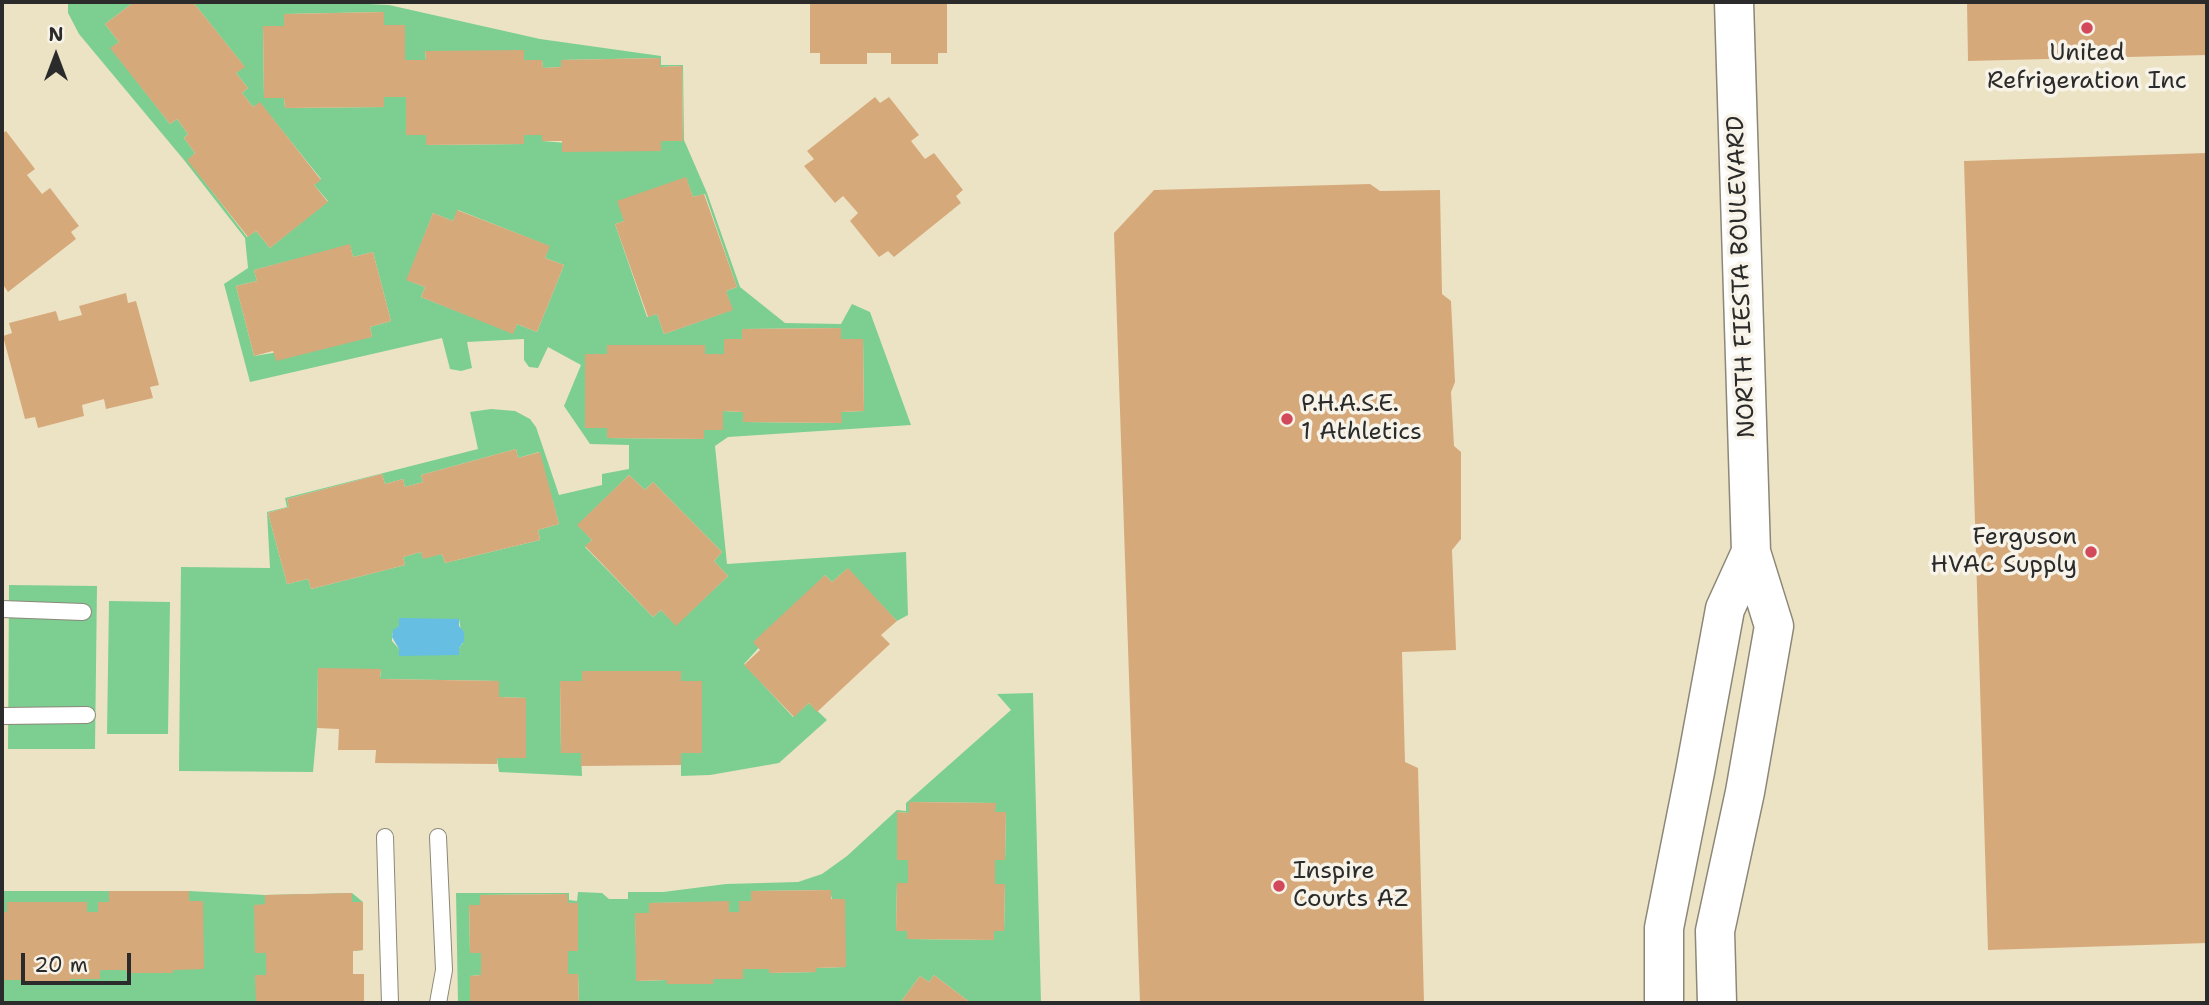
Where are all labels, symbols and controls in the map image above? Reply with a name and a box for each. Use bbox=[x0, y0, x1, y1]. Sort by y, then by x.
marker: United Refrigeration Inc bbox=[2079, 20, 2095, 36]
north arrow bbox=[21, 21, 91, 91]
text: N bbox=[48, 22, 64, 47]
place label: United Refrigeration Inc bbox=[1987, 40, 2187, 96]
street label: NORTH FIESTA BOULEVARD bbox=[1722, 115, 1762, 439]
place label: P.H.A.S.E. 1 Athletics bbox=[1301, 391, 1422, 447]
marker: P.H.A.S.E. 1 Athletics bbox=[1279, 411, 1295, 427]
place label: Ferguson HVAC Supply bbox=[1930, 524, 2077, 580]
marker: Ferguson HVAC Supply bbox=[2083, 544, 2099, 560]
place label: Inspire Courts AZ bbox=[1293, 858, 1408, 914]
marker: Inspire Courts AZ bbox=[1271, 878, 1287, 894]
scale bar bbox=[24, 939, 135, 983]
text: 20 m bbox=[34, 951, 88, 979]

